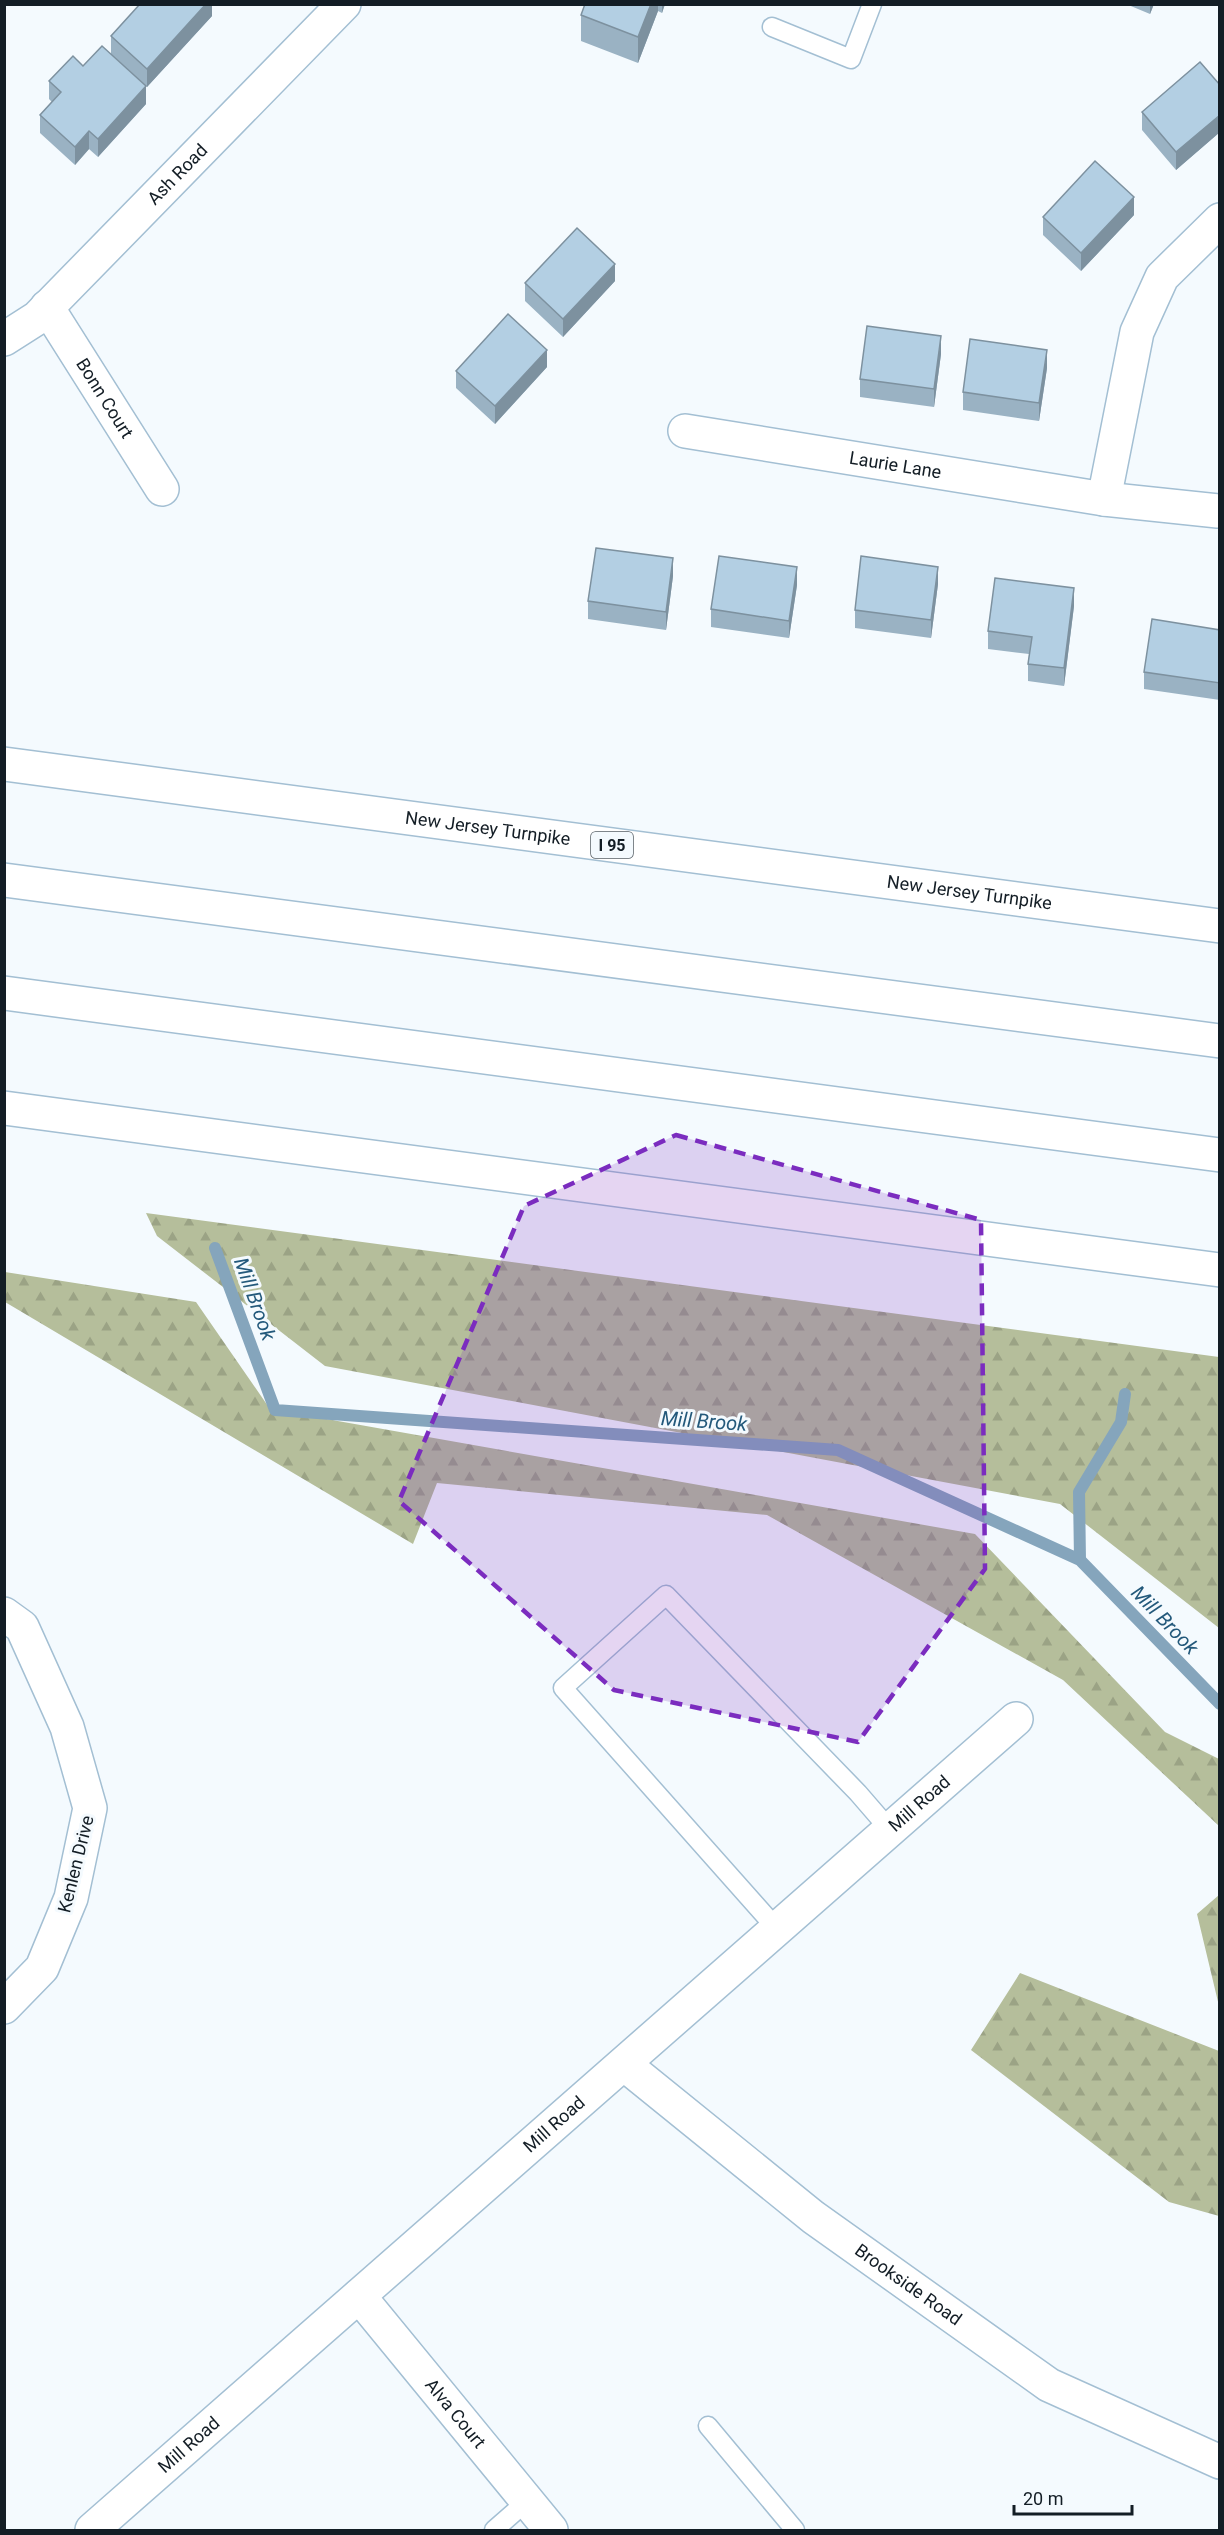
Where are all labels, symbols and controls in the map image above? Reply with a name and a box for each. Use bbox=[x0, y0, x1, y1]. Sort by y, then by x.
street label: Ash Road bbox=[143, 139, 211, 209]
street label: Bonn Court bbox=[72, 354, 138, 442]
street label: Laurie Lane bbox=[848, 447, 943, 482]
street label: New Jersey Turnpike bbox=[404, 807, 572, 849]
road number: I 95 bbox=[591, 832, 633, 858]
street label: New Jersey Turnpike bbox=[886, 871, 1053, 914]
water label: Mill Brook bbox=[229, 1254, 281, 1345]
water label: Mill Brook bbox=[660, 1406, 749, 1436]
water label: Mill Brook bbox=[1126, 1581, 1204, 1660]
street label: Mill Road bbox=[884, 1771, 954, 1836]
street label: Kenlen Drive bbox=[53, 1813, 98, 1915]
street label: Mill Road bbox=[519, 2091, 589, 2156]
street label: Brookside Road bbox=[851, 2239, 966, 2329]
street label: Alva Court bbox=[421, 2374, 490, 2452]
street label: Mill Road bbox=[154, 2412, 224, 2477]
scale bar bbox=[1014, 2478, 1132, 2516]
text: 20 m bbox=[1023, 2488, 1063, 2509]

